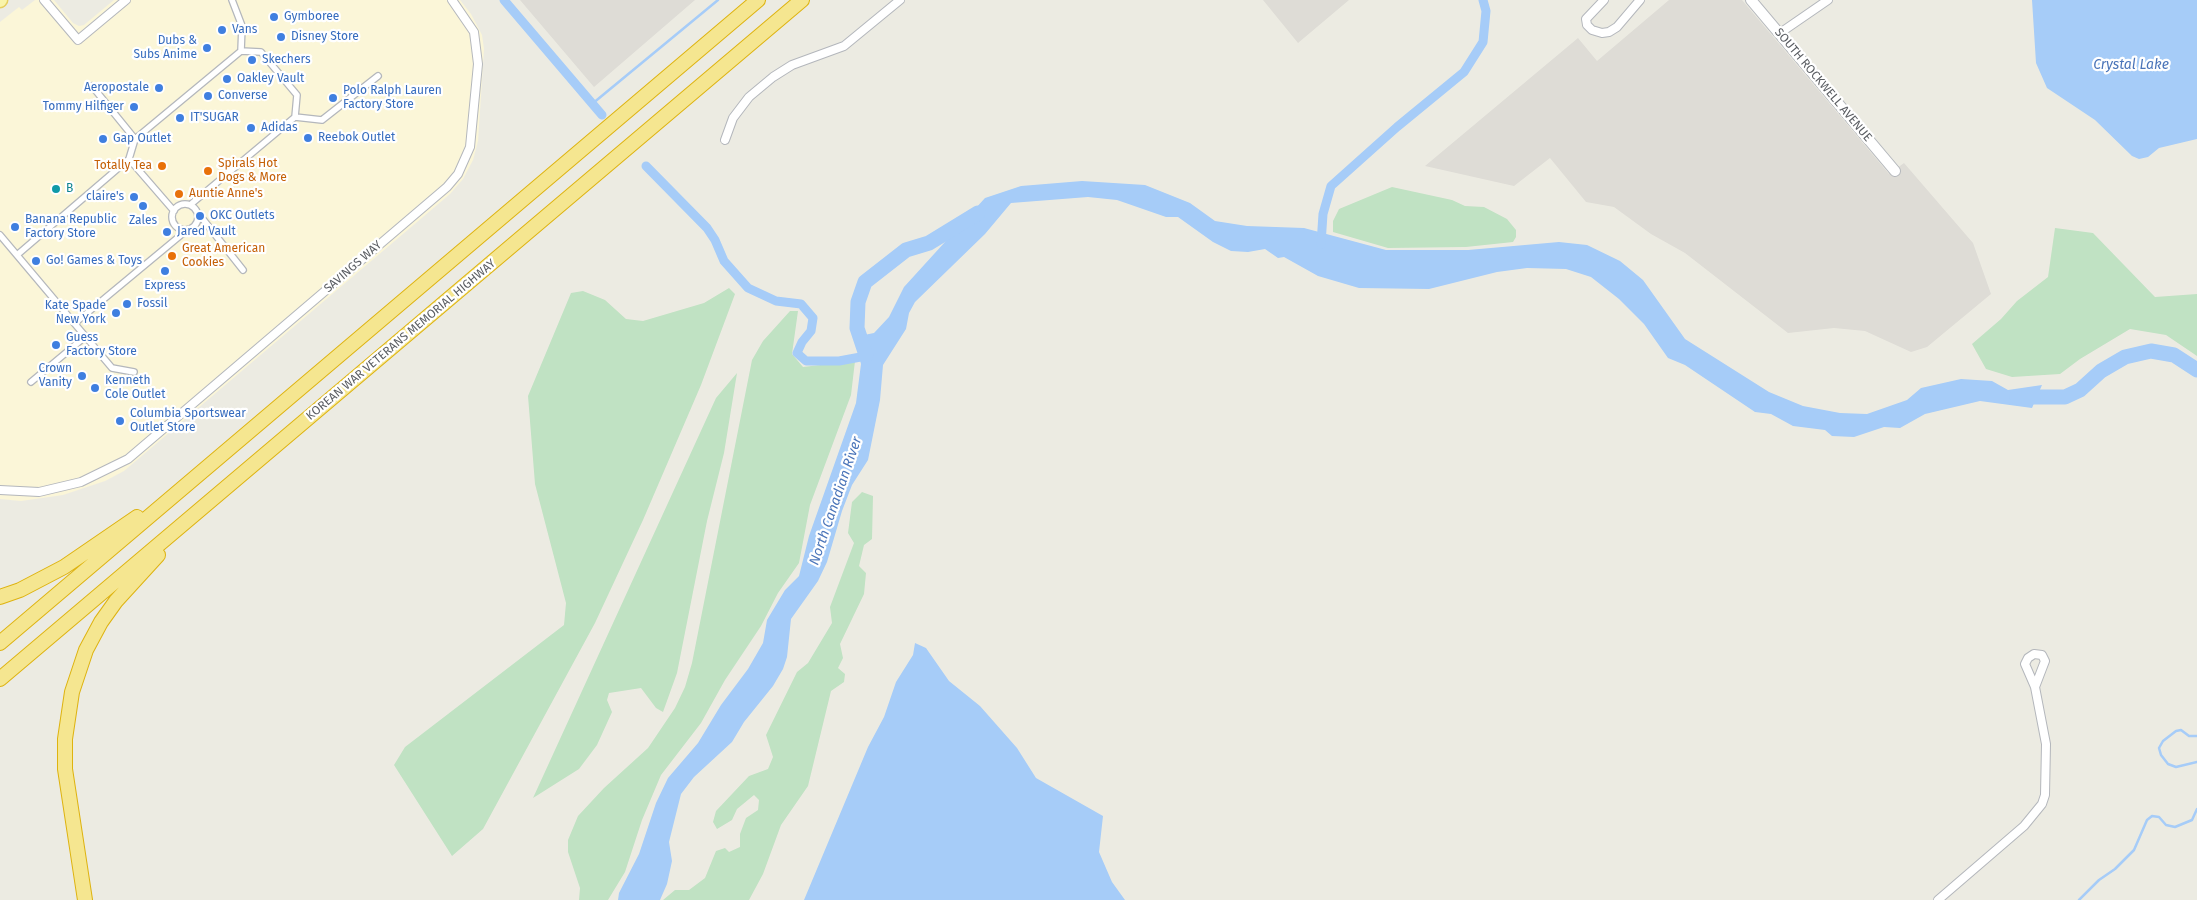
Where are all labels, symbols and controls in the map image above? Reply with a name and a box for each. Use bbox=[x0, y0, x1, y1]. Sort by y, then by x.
place label: Gymboree bbox=[284, 10, 339, 24]
marker: Gymboree bbox=[268, 11, 280, 23]
place label: Vans bbox=[232, 23, 257, 37]
marker: Vans bbox=[216, 24, 228, 36]
street label: SOUTH ROCKWELL AVENUE bbox=[1771, 25, 1875, 145]
place label: Disney Store bbox=[291, 30, 359, 44]
marker: Disney Store bbox=[275, 31, 287, 43]
place label: Dubs & Subs Anime bbox=[133, 34, 197, 62]
marker: Dubs & Subs Anime bbox=[201, 42, 213, 54]
place label: Skechers bbox=[262, 53, 310, 67]
marker: Skechers bbox=[246, 54, 258, 66]
water label: Crystal Lake bbox=[2093, 57, 2169, 73]
place label: Oakley Vault bbox=[237, 72, 304, 86]
marker: Oakley Vault bbox=[221, 73, 233, 85]
place label: Aeropostale bbox=[84, 81, 149, 95]
marker: Aeropostale bbox=[153, 82, 165, 94]
place label: Polo Ralph Lauren Factory Store bbox=[343, 84, 442, 112]
place label: Converse bbox=[218, 89, 267, 103]
marker: Converse bbox=[202, 90, 214, 102]
marker: Polo Ralph Lauren Factory Store bbox=[327, 92, 339, 104]
place label: Tommy Hilfiger bbox=[43, 100, 124, 114]
marker: Tommy Hilfiger bbox=[128, 101, 140, 113]
place label: IT'SUGAR bbox=[190, 111, 239, 125]
marker: IT'SUGAR bbox=[174, 112, 186, 124]
place label: Adidas bbox=[261, 121, 298, 135]
marker: Adidas bbox=[245, 122, 257, 134]
place label: Reebok Outlet bbox=[318, 131, 395, 145]
place label: Gap Outlet bbox=[113, 132, 171, 146]
marker: Reebok Outlet bbox=[302, 132, 314, 144]
marker: Gap Outlet bbox=[97, 133, 109, 145]
place label: Spirals Hot Dogs & More bbox=[218, 157, 287, 185]
place label: Totally Tea bbox=[94, 159, 152, 173]
marker: Totally Tea bbox=[156, 160, 168, 172]
marker: Spirals Hot Dogs & More bbox=[202, 165, 214, 177]
place label: B bbox=[66, 182, 73, 196]
marker: B bbox=[50, 183, 62, 195]
place label: Auntie Anne's bbox=[189, 187, 263, 201]
marker: Auntie Anne's bbox=[173, 188, 185, 200]
place label: claire's bbox=[86, 190, 124, 204]
marker: claire's bbox=[128, 191, 140, 203]
marker: Zales bbox=[137, 200, 149, 212]
place label: OKC Outlets bbox=[210, 209, 275, 223]
marker: OKC Outlets bbox=[194, 210, 206, 222]
place label: Banana Republic Factory Store bbox=[25, 213, 117, 241]
place label: Zales bbox=[129, 214, 157, 228]
marker: Banana Republic Factory Store bbox=[9, 221, 21, 233]
place label: Jared Vault bbox=[177, 225, 236, 239]
marker: Jared Vault bbox=[161, 226, 173, 238]
street label: SAVINGS WAY bbox=[321, 238, 385, 296]
place label: Great American Cookies bbox=[182, 242, 265, 270]
marker: Great American Cookies bbox=[166, 250, 178, 262]
place label: Go! Games & Toys bbox=[46, 254, 142, 268]
marker: Go! Games & Toys bbox=[30, 255, 42, 267]
street label: KOREAN WAR VETERANS MEMORIAL HIGHWAY bbox=[303, 257, 499, 423]
marker: Express bbox=[159, 265, 171, 277]
place label: Express bbox=[144, 279, 186, 293]
place label: Fossil bbox=[137, 297, 167, 311]
marker: Fossil bbox=[121, 298, 133, 310]
place label: Kate Spade New York bbox=[45, 299, 106, 327]
marker: Kate Spade New York bbox=[110, 307, 122, 319]
place label: Guess Factory Store bbox=[66, 331, 137, 359]
marker: Guess Factory Store bbox=[50, 339, 62, 351]
place label: Crown Vanity bbox=[39, 362, 72, 390]
marker: Crown Vanity bbox=[76, 370, 88, 382]
place label: Kenneth Cole Outlet bbox=[105, 374, 165, 402]
marker: Kenneth Cole Outlet bbox=[89, 382, 101, 394]
place label: Columbia Sportswear Outlet Store bbox=[130, 407, 246, 435]
marker: Columbia Sportswear Outlet Store bbox=[114, 415, 126, 427]
water label: North Canadian River bbox=[806, 435, 866, 567]

